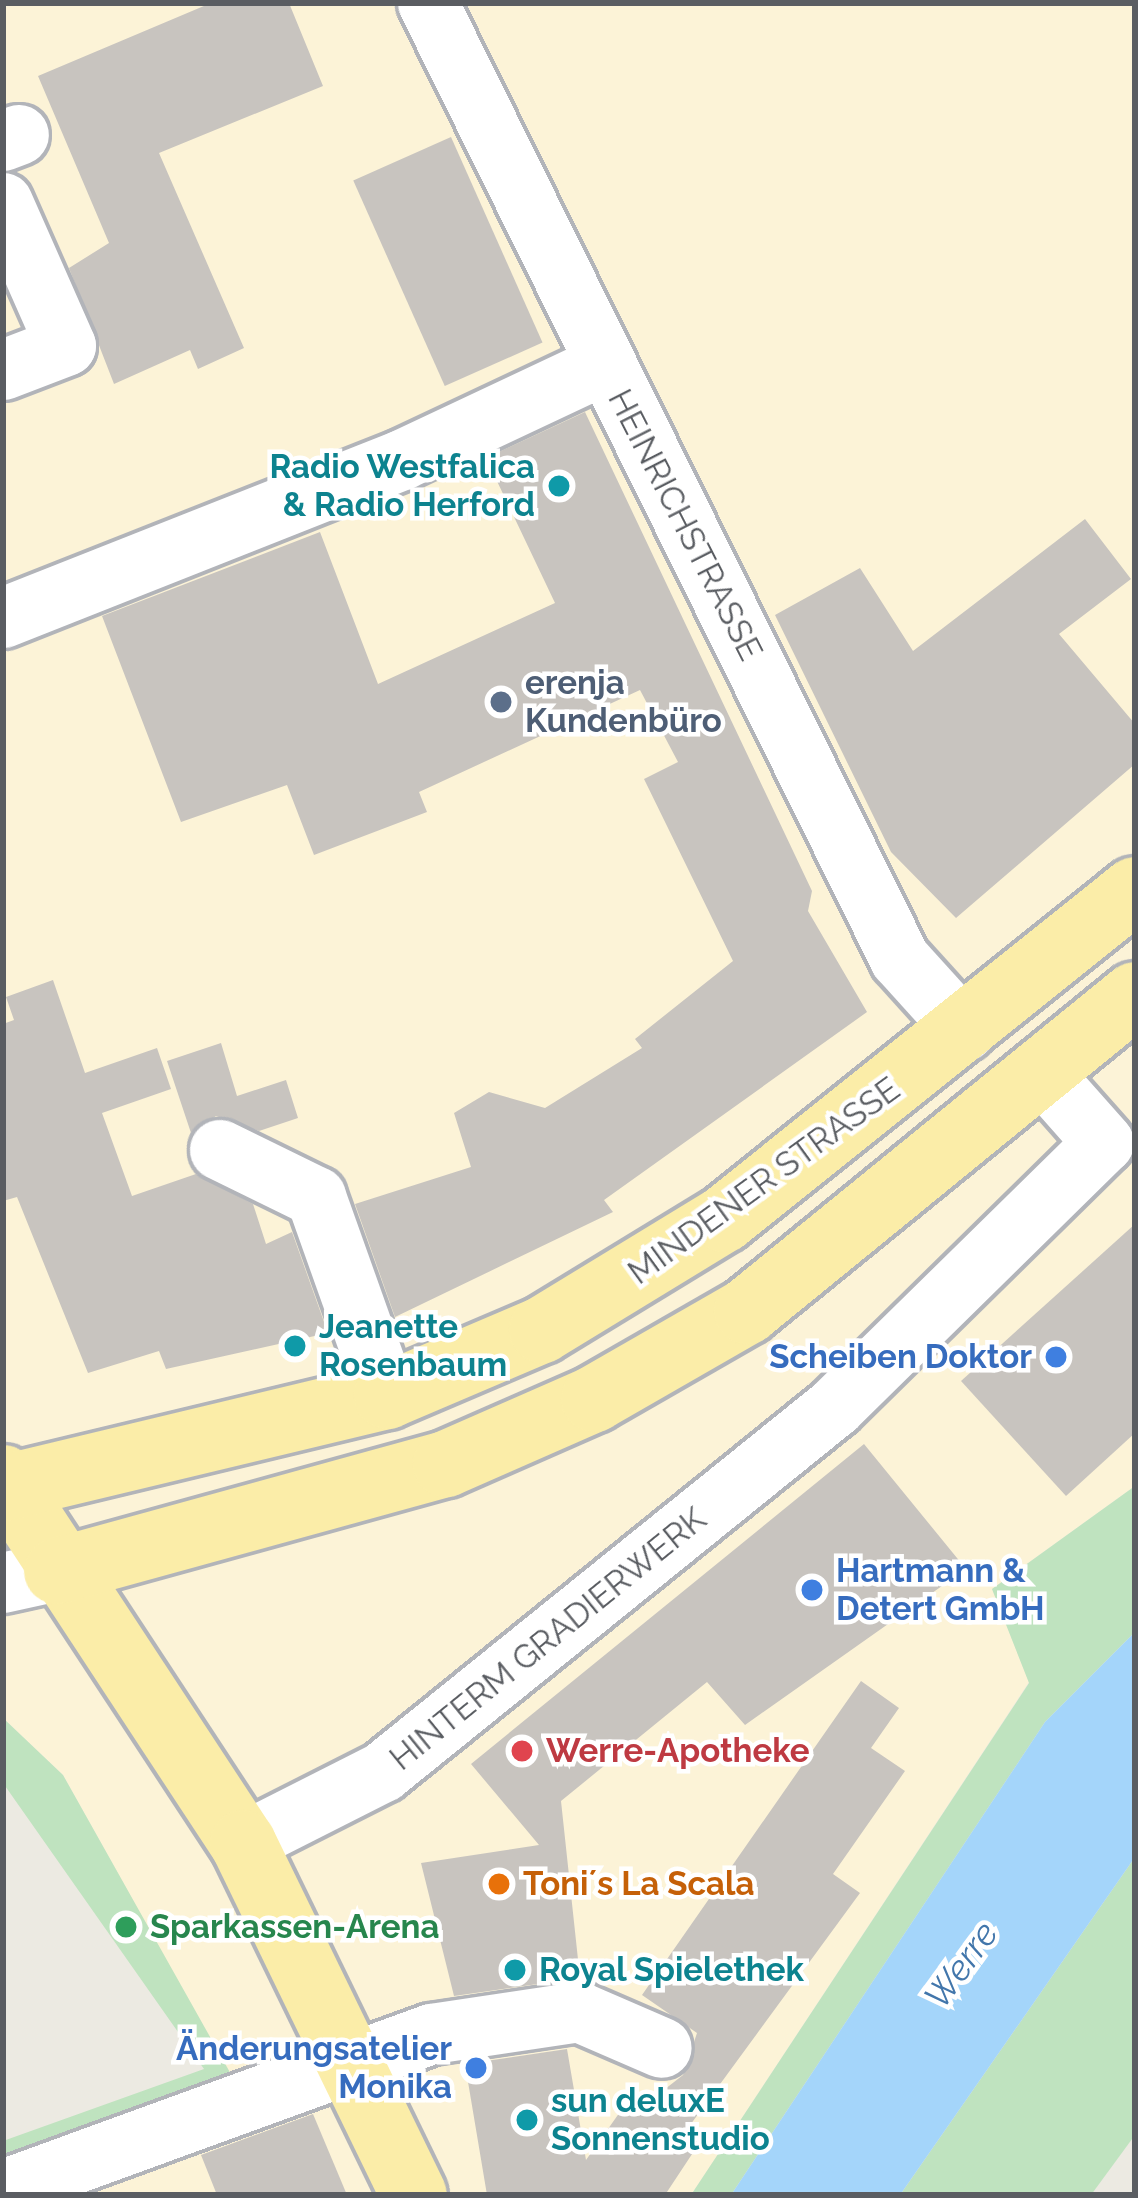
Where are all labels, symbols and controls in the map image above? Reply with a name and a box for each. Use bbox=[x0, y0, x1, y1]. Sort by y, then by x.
street label: HEINRICHSTRASSE bbox=[600, 383, 770, 667]
place label: Radio Westfalica & Radio Herford bbox=[268, 447, 535, 525]
marker: Radio Westfalica & Radio Herford bbox=[546, 473, 572, 499]
place label: erenja Kundenbüro bbox=[525, 663, 722, 741]
marker: erenja Kundenbüro bbox=[488, 689, 514, 715]
street label: MINDENER STRASSE bbox=[621, 1069, 907, 1293]
place label: Jeanette Rosenbaum bbox=[319, 1307, 507, 1385]
marker: Jeanette Rosenbaum bbox=[282, 1333, 308, 1359]
place label: Scheiben Doktor bbox=[769, 1337, 1032, 1377]
marker: Scheiben Doktor bbox=[1043, 1344, 1069, 1370]
street label: HINTERM GRADIERWERK bbox=[382, 1499, 714, 1779]
place label: Hartmann & Detert GmbH bbox=[836, 1551, 1045, 1629]
marker: Hartmann & Detert GmbH bbox=[799, 1577, 825, 1603]
place label: Werre-Apotheke bbox=[546, 1731, 810, 1771]
marker: Werre-Apotheke bbox=[509, 1738, 535, 1764]
place label: Toni´s La Scala bbox=[523, 1864, 754, 1904]
marker: Toni´s La Scala bbox=[486, 1871, 512, 1897]
place label: Sparkassen-Arena bbox=[150, 1907, 439, 1947]
water label: Werre bbox=[915, 1913, 1007, 2017]
marker: Sparkassen-Arena bbox=[113, 1914, 139, 1940]
place label: Royal Spielethek bbox=[539, 1950, 805, 1990]
marker: Royal Spielethek bbox=[502, 1957, 528, 1983]
place label: Änderungsatelier Monika bbox=[176, 2029, 452, 2107]
marker: Änderungsatelier Monika bbox=[463, 2055, 489, 2081]
place label: sun deluxE Sonnenstudio bbox=[551, 2081, 770, 2159]
marker: sun deluxE Sonnenstudio bbox=[514, 2107, 540, 2133]

